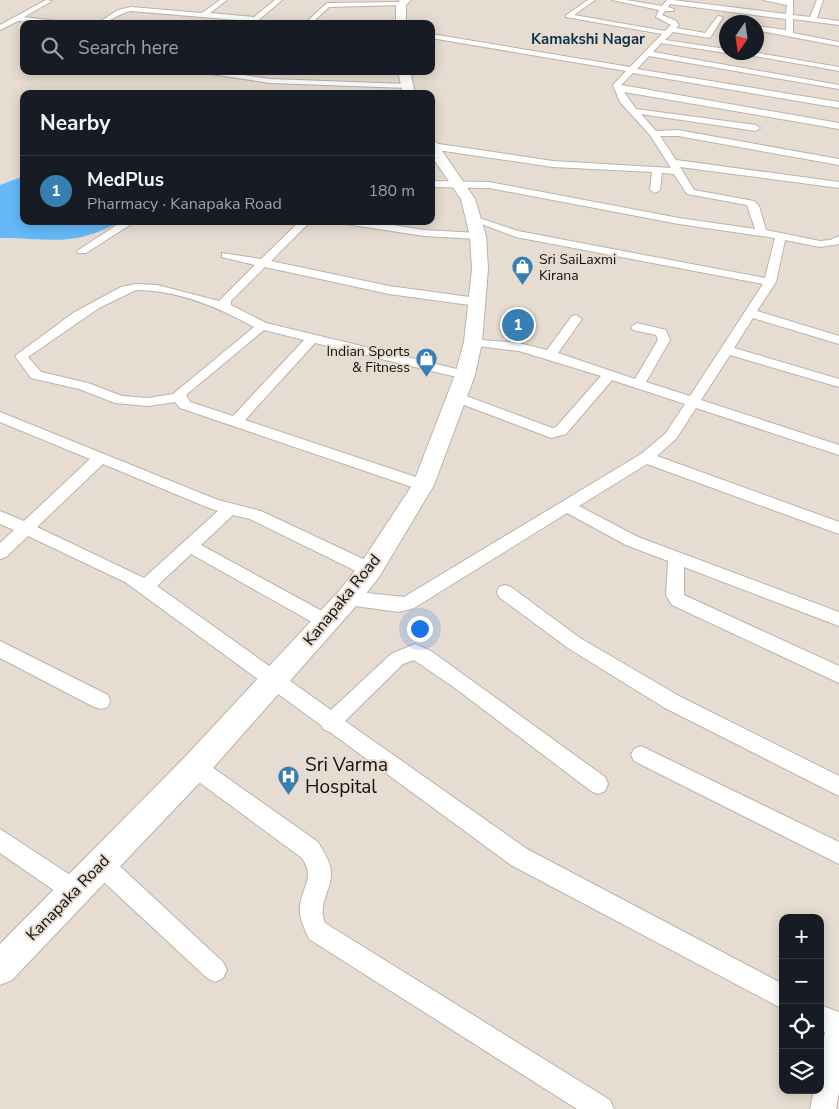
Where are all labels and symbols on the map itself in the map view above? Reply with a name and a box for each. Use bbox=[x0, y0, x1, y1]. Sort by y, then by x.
north arrow bbox=[719, 15, 764, 60]
district label: Kamakshi Nagar bbox=[531, 29, 645, 49]
place label: Sri SaiLaxmi Kirana bbox=[539, 250, 616, 285]
shop icon: Sri SaiLaxmi Kirana bbox=[511, 255, 535, 286]
pin: 1 bbox=[502, 306, 534, 344]
place label: Indian Sports & Fitness bbox=[327, 342, 410, 377]
shop icon: Indian Sports & Fitness bbox=[414, 347, 438, 378]
street label: Kanapaka Road bbox=[298, 550, 386, 650]
your location bbox=[407, 616, 433, 642]
place label: Sri Varma Hospital bbox=[305, 752, 388, 800]
hospital icon: Sri Varma Hospital bbox=[277, 764, 301, 795]
street label: Kanapaka Road bbox=[21, 850, 115, 946]

